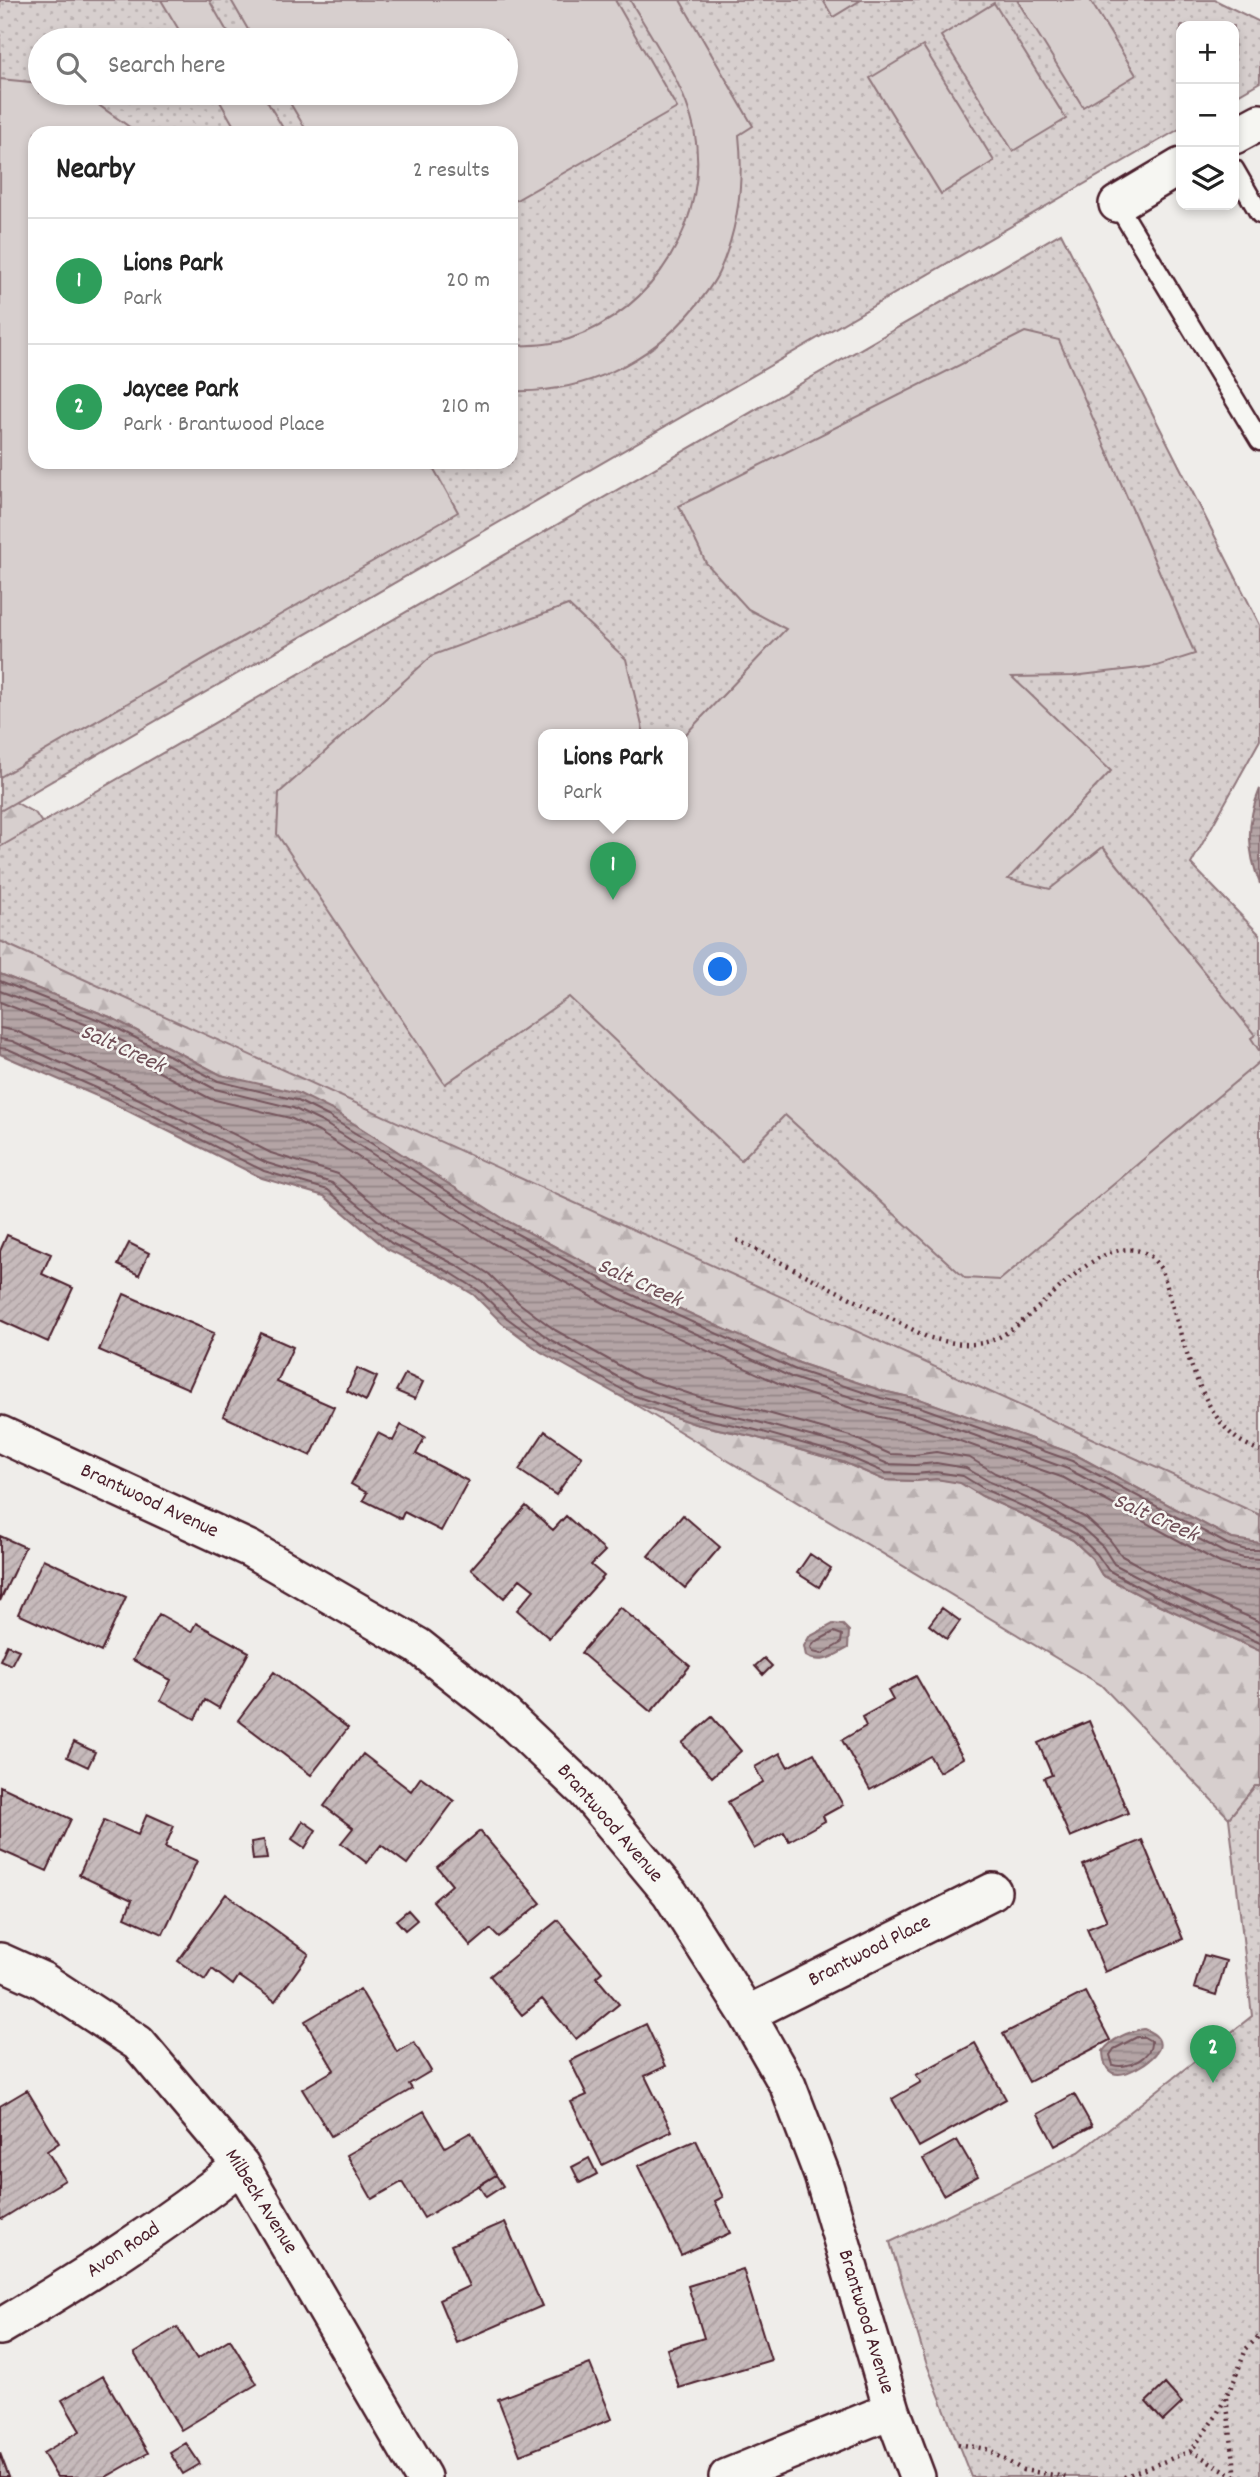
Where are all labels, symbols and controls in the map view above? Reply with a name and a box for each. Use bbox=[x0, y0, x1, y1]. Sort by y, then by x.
map controls bbox=[1176, 21, 1239, 210]
button: + bbox=[1176, 21, 1239, 84]
search box bbox=[28, 28, 518, 105]
icon: search bbox=[52, 48, 90, 86]
text: Search here bbox=[108, 48, 226, 85]
button: − bbox=[1176, 84, 1239, 147]
button: layers bbox=[1176, 147, 1239, 210]
text: Nearby bbox=[56, 150, 134, 193]
text: 2 results bbox=[413, 155, 490, 188]
text: Lions Park bbox=[123, 246, 223, 283]
text: 1 bbox=[76, 265, 82, 298]
text: 20 m bbox=[446, 265, 490, 298]
text: Park bbox=[123, 283, 162, 316]
text: Jaycee Park bbox=[123, 372, 239, 409]
text: 2 bbox=[74, 391, 84, 424]
text: 210 m bbox=[441, 391, 490, 424]
text: Park · Brantwood Place bbox=[123, 409, 325, 442]
popup bbox=[538, 729, 688, 820]
text: Lions Park bbox=[563, 740, 663, 777]
text: Park bbox=[563, 777, 602, 810]
pin: 1 bbox=[590, 842, 636, 900]
your location bbox=[703, 952, 737, 986]
water label: Salt Creek bbox=[74, 1017, 172, 1084]
water label: Salt Creek bbox=[591, 1251, 689, 1318]
street label: Brantwood Avenue bbox=[75, 1457, 223, 1547]
water label: Salt Creek bbox=[1107, 1486, 1205, 1553]
street label: Brantwood Avenue bbox=[549, 1758, 669, 1890]
street label: Brantwood Place bbox=[803, 1908, 937, 1996]
pin: 2 bbox=[1190, 2025, 1236, 2083]
street label: Milbeck Avenue bbox=[216, 2144, 304, 2260]
street label: Avon Road bbox=[81, 2215, 167, 2287]
street label: Brantwood Avenue bbox=[829, 2246, 901, 2398]

